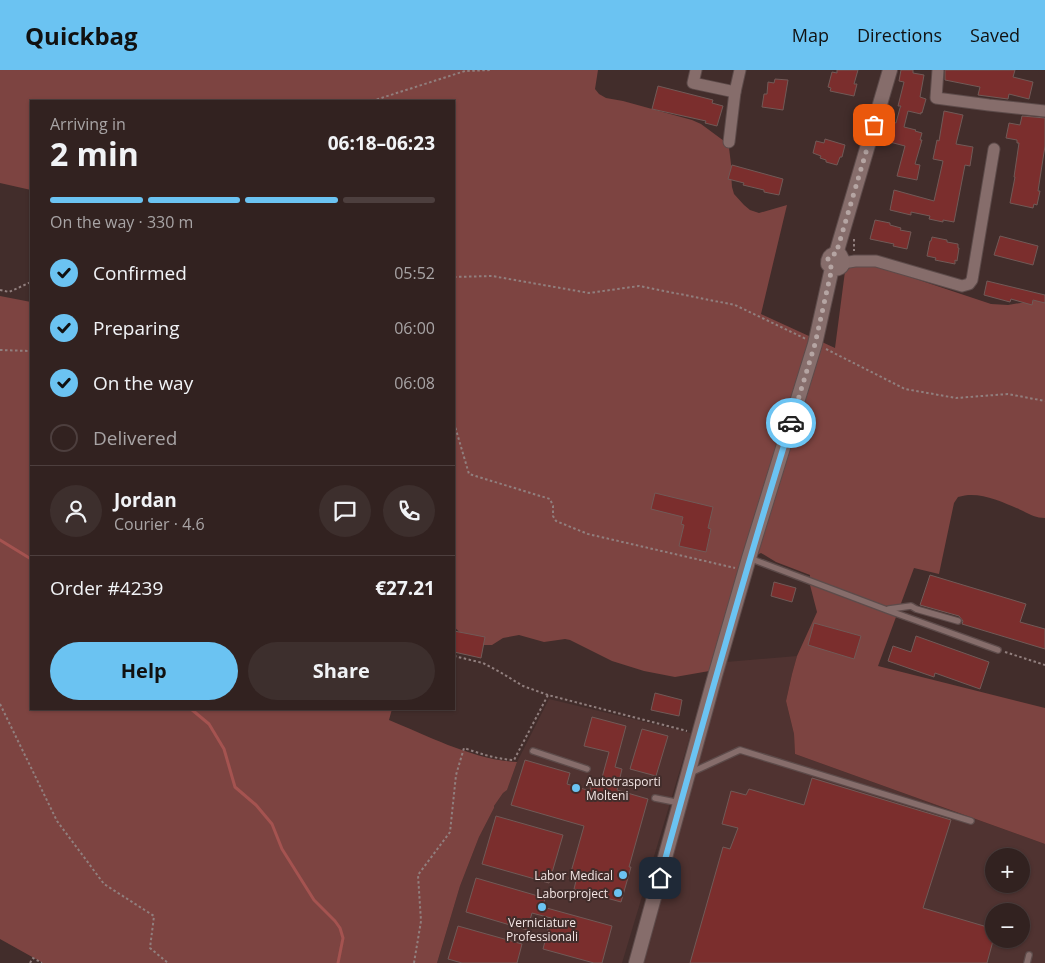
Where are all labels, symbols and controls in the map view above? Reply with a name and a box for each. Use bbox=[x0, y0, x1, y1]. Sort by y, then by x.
text: Quickbag bbox=[25, 19, 138, 52]
text: Map bbox=[792, 23, 829, 47]
text: Directions bbox=[857, 23, 942, 47]
text: Saved bbox=[970, 23, 1020, 47]
pin bbox=[853, 104, 895, 146]
icon: bag bbox=[860, 111, 888, 139]
text: Arriving in bbox=[50, 113, 126, 135]
text: 06:18–06:23 bbox=[328, 130, 435, 156]
text: 2 min bbox=[50, 132, 139, 175]
text: On the way · 330 m bbox=[50, 211, 193, 233]
icon: check bbox=[50, 259, 78, 287]
text: Confirmed bbox=[93, 260, 187, 286]
text: 05:52 bbox=[394, 262, 435, 284]
icon: check bbox=[50, 314, 78, 342]
text: Preparing bbox=[93, 315, 180, 341]
text: 06:00 bbox=[394, 317, 435, 339]
icon: check bbox=[50, 369, 78, 397]
text: On the way bbox=[93, 370, 193, 396]
text: 06:08 bbox=[394, 372, 435, 394]
courier bbox=[766, 398, 816, 448]
icon: car bbox=[777, 409, 805, 437]
text: Delivered bbox=[93, 425, 177, 451]
button: person bbox=[50, 485, 102, 537]
button: chat bbox=[319, 485, 371, 537]
button: phone bbox=[383, 485, 435, 537]
text: Jordan bbox=[114, 487, 177, 513]
text: Courier · 4.6 bbox=[114, 513, 205, 535]
text: Order #4239 bbox=[50, 575, 163, 601]
text: €27.21 bbox=[375, 575, 435, 601]
button: Help bbox=[50, 642, 238, 700]
button: Share bbox=[248, 642, 435, 700]
place label: Autotrasporti Molteni bbox=[586, 773, 661, 804]
marker: Autotrasporti Molteni bbox=[570, 782, 582, 794]
map controls bbox=[985, 848, 1030, 948]
button: + bbox=[985, 848, 1030, 893]
pin bbox=[639, 857, 681, 899]
icon: home bbox=[646, 864, 674, 892]
place label: Labor Medical bbox=[534, 867, 613, 884]
marker: Labor Medical bbox=[617, 869, 629, 881]
place label: Laborproject bbox=[536, 885, 608, 902]
marker: Laborproject bbox=[612, 887, 624, 899]
marker: Verniciature Professionali bbox=[536, 901, 548, 913]
button: − bbox=[985, 903, 1030, 948]
place label: Verniciature Professionali bbox=[506, 914, 578, 945]

